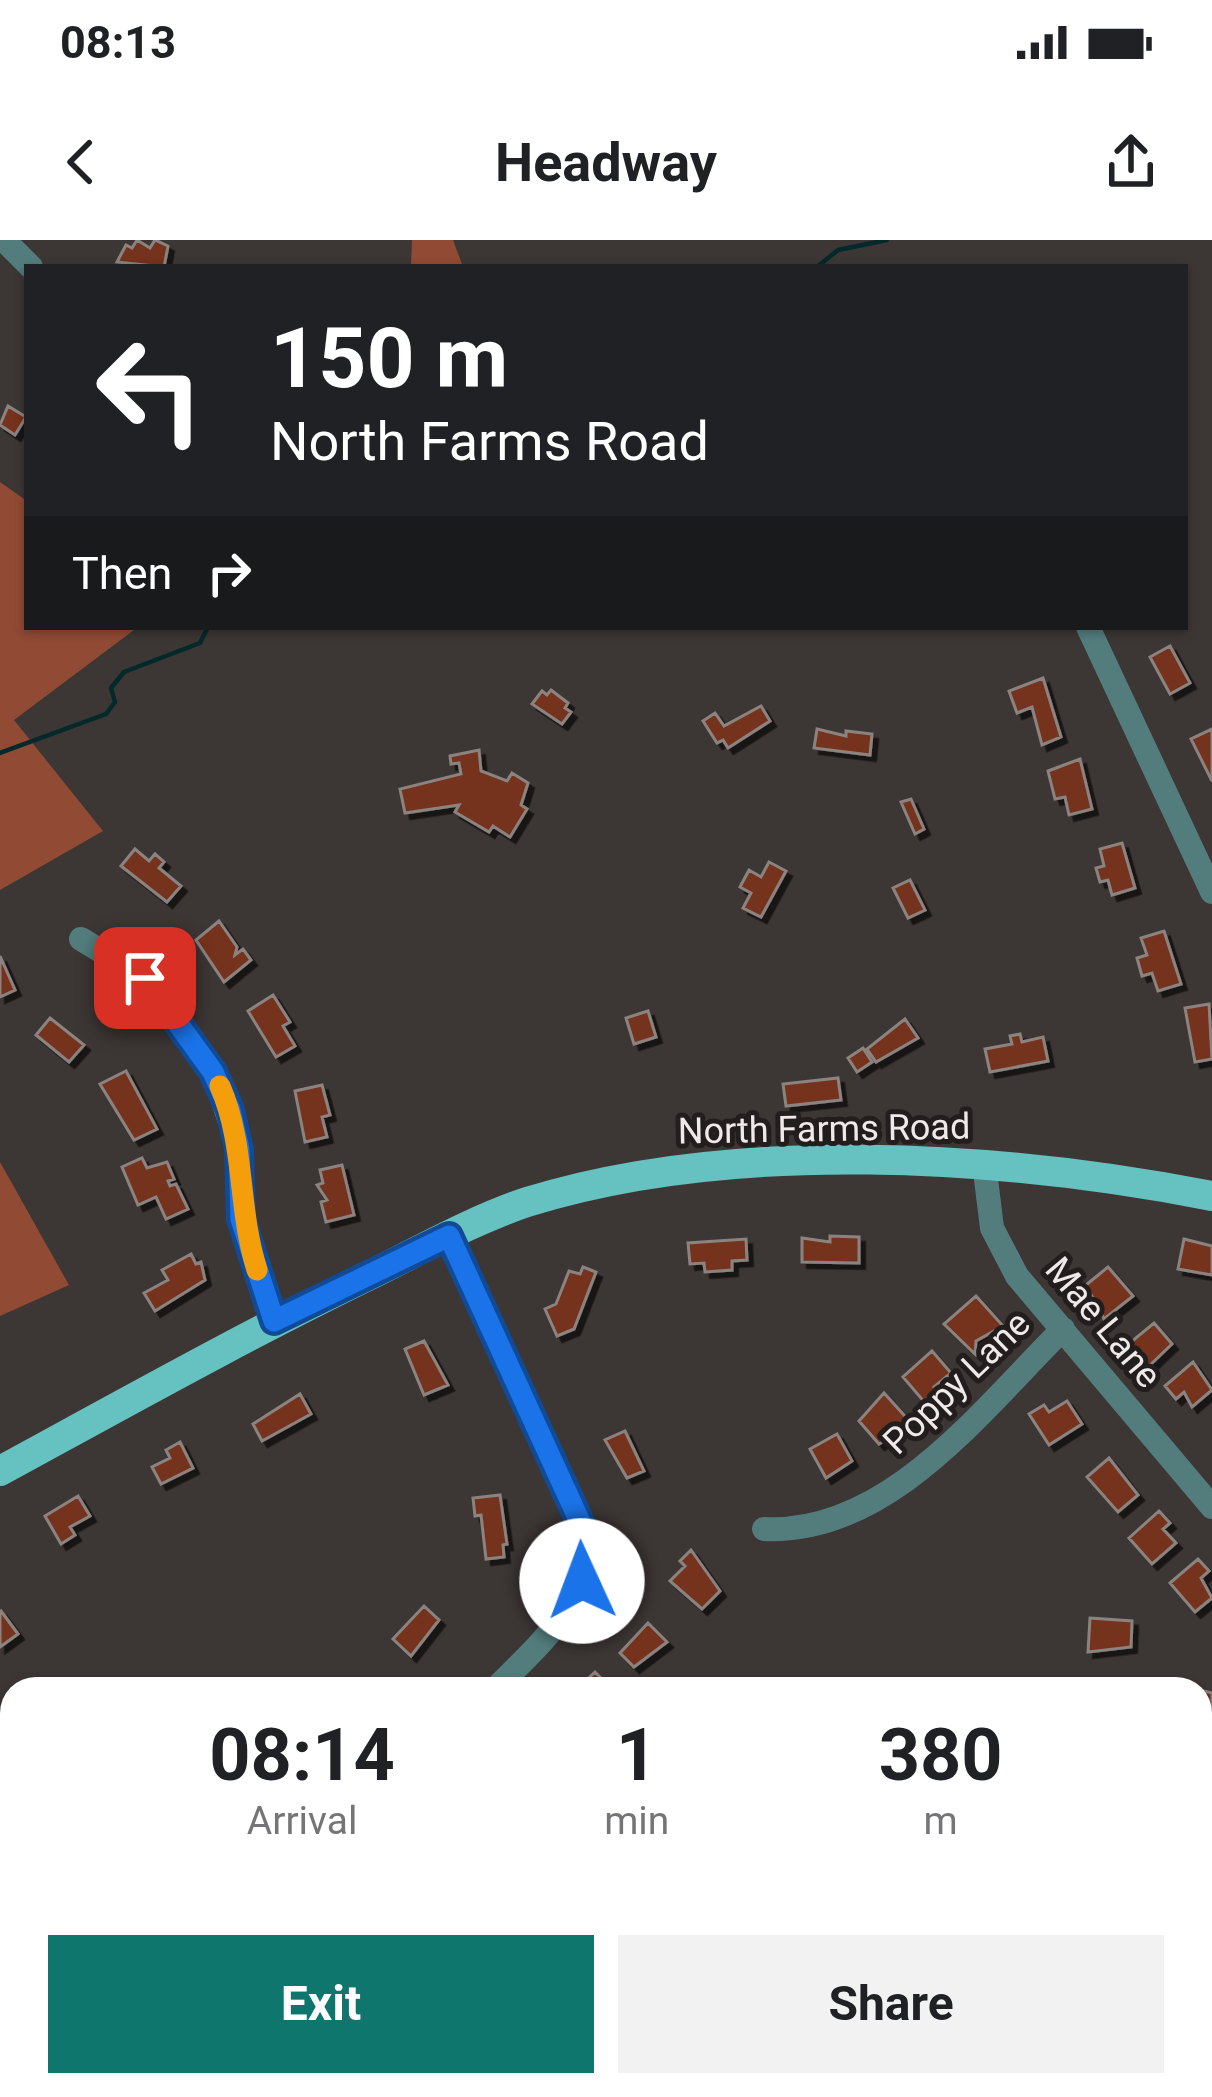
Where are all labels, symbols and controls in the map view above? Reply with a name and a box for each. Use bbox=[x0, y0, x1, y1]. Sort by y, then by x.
text: 08:13 bbox=[60, 16, 176, 69]
icon: back bbox=[48, 129, 114, 195]
icon: share bbox=[1098, 129, 1164, 195]
text: Headway bbox=[495, 131, 717, 194]
text: 150 m bbox=[270, 309, 508, 408]
icon: left bbox=[72, 312, 228, 468]
text: North Farms Road bbox=[270, 410, 709, 473]
icon: right bbox=[196, 540, 262, 606]
text: Then bbox=[72, 547, 172, 600]
pin bbox=[94, 927, 196, 1029]
icon: arrive bbox=[112, 945, 178, 1011]
street label: North Farms Road bbox=[677, 1105, 971, 1153]
street label: Mae Lane bbox=[1037, 1249, 1170, 1396]
street label: Poppy Lane bbox=[875, 1303, 1039, 1463]
position arrow bbox=[519, 1518, 645, 1644]
text: 08:14 bbox=[209, 1713, 395, 1798]
text: 1 bbox=[616, 1713, 657, 1798]
text: 380 bbox=[879, 1713, 1003, 1798]
text: Arrival bbox=[247, 1798, 357, 1844]
text: min bbox=[604, 1798, 669, 1844]
text: m bbox=[924, 1798, 958, 1844]
button: Exit bbox=[48, 1935, 594, 2073]
button: Share bbox=[618, 1935, 1164, 2073]

